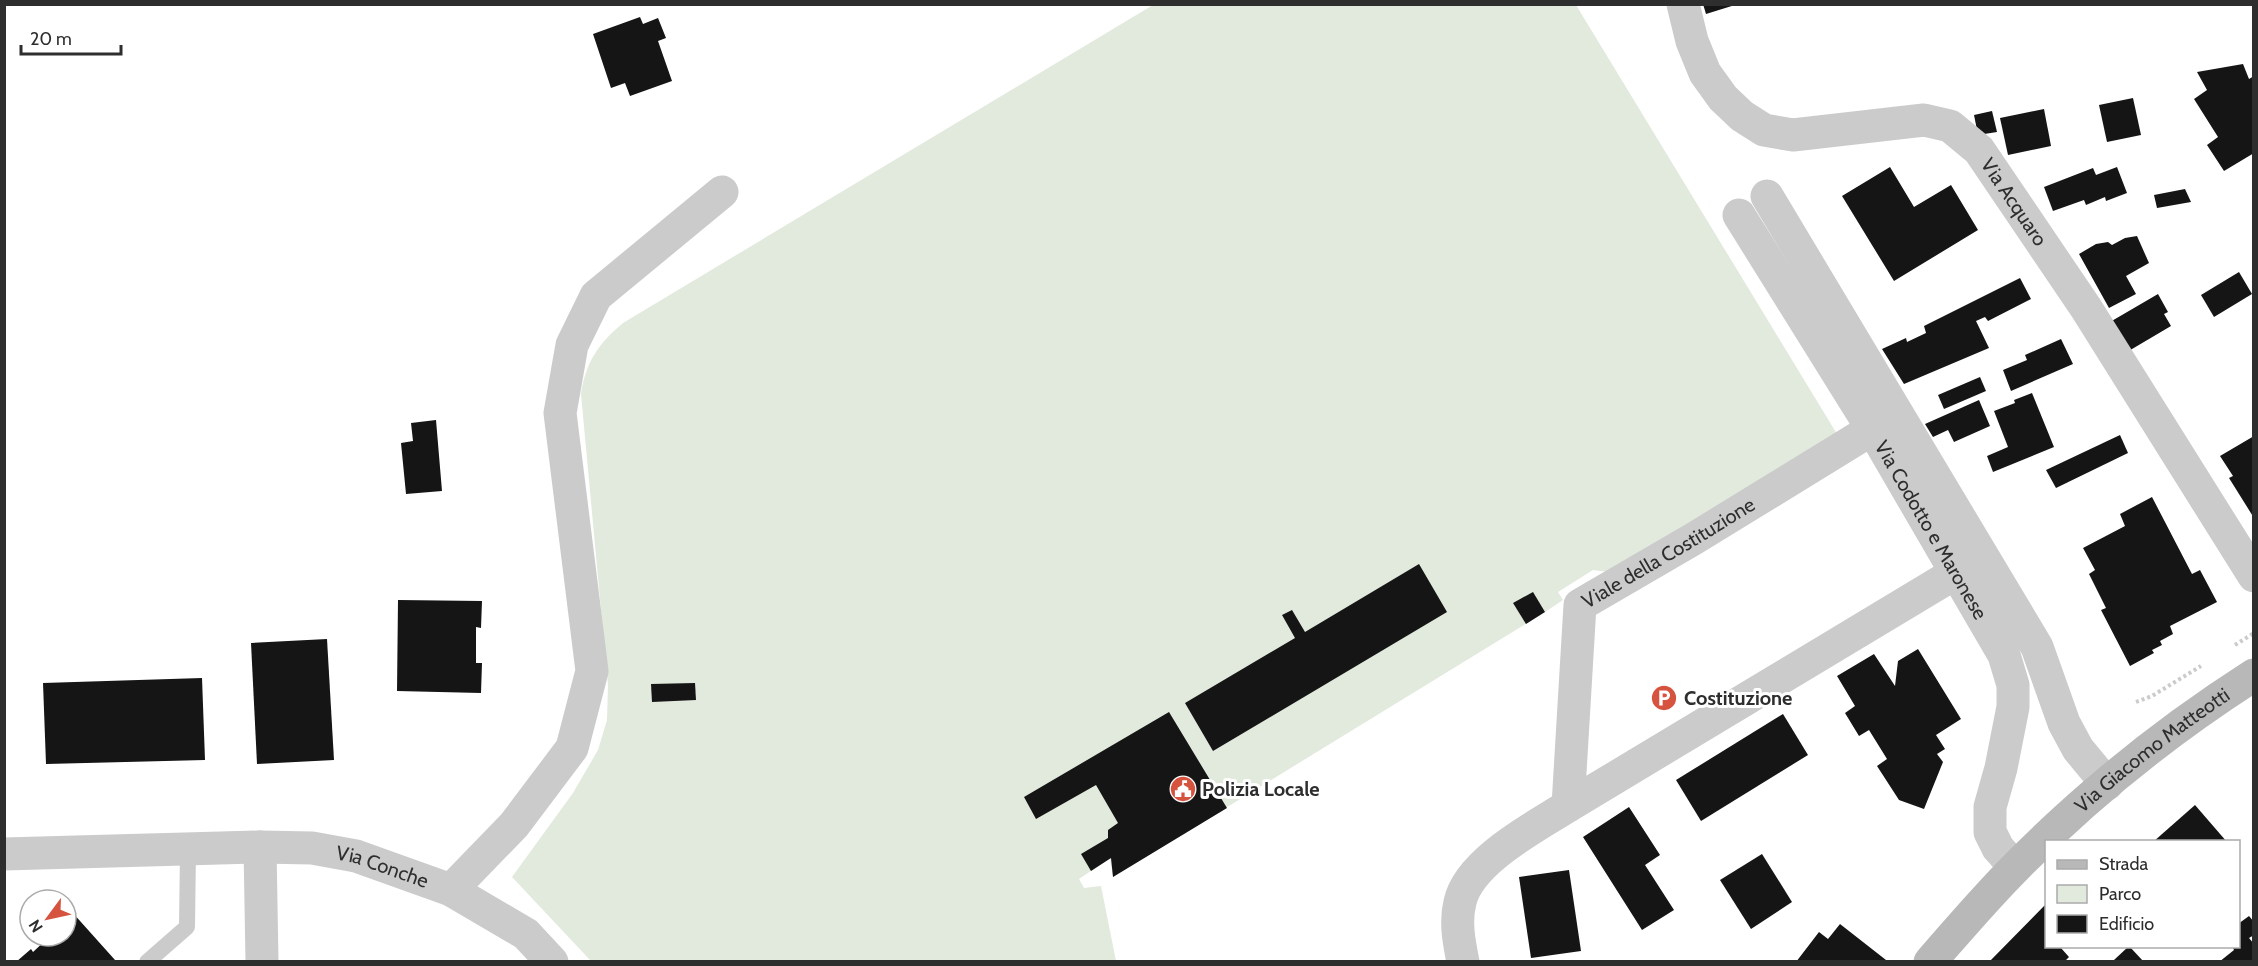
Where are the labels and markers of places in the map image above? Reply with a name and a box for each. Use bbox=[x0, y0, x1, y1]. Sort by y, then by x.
parking icon: Costituzione bbox=[1649, 683, 1679, 713]
place label: Costituzione bbox=[1684, 686, 1792, 710]
public building icon: Polizia Locale bbox=[1168, 774, 1198, 804]
place label: Polizia Locale bbox=[1202, 777, 1320, 801]

